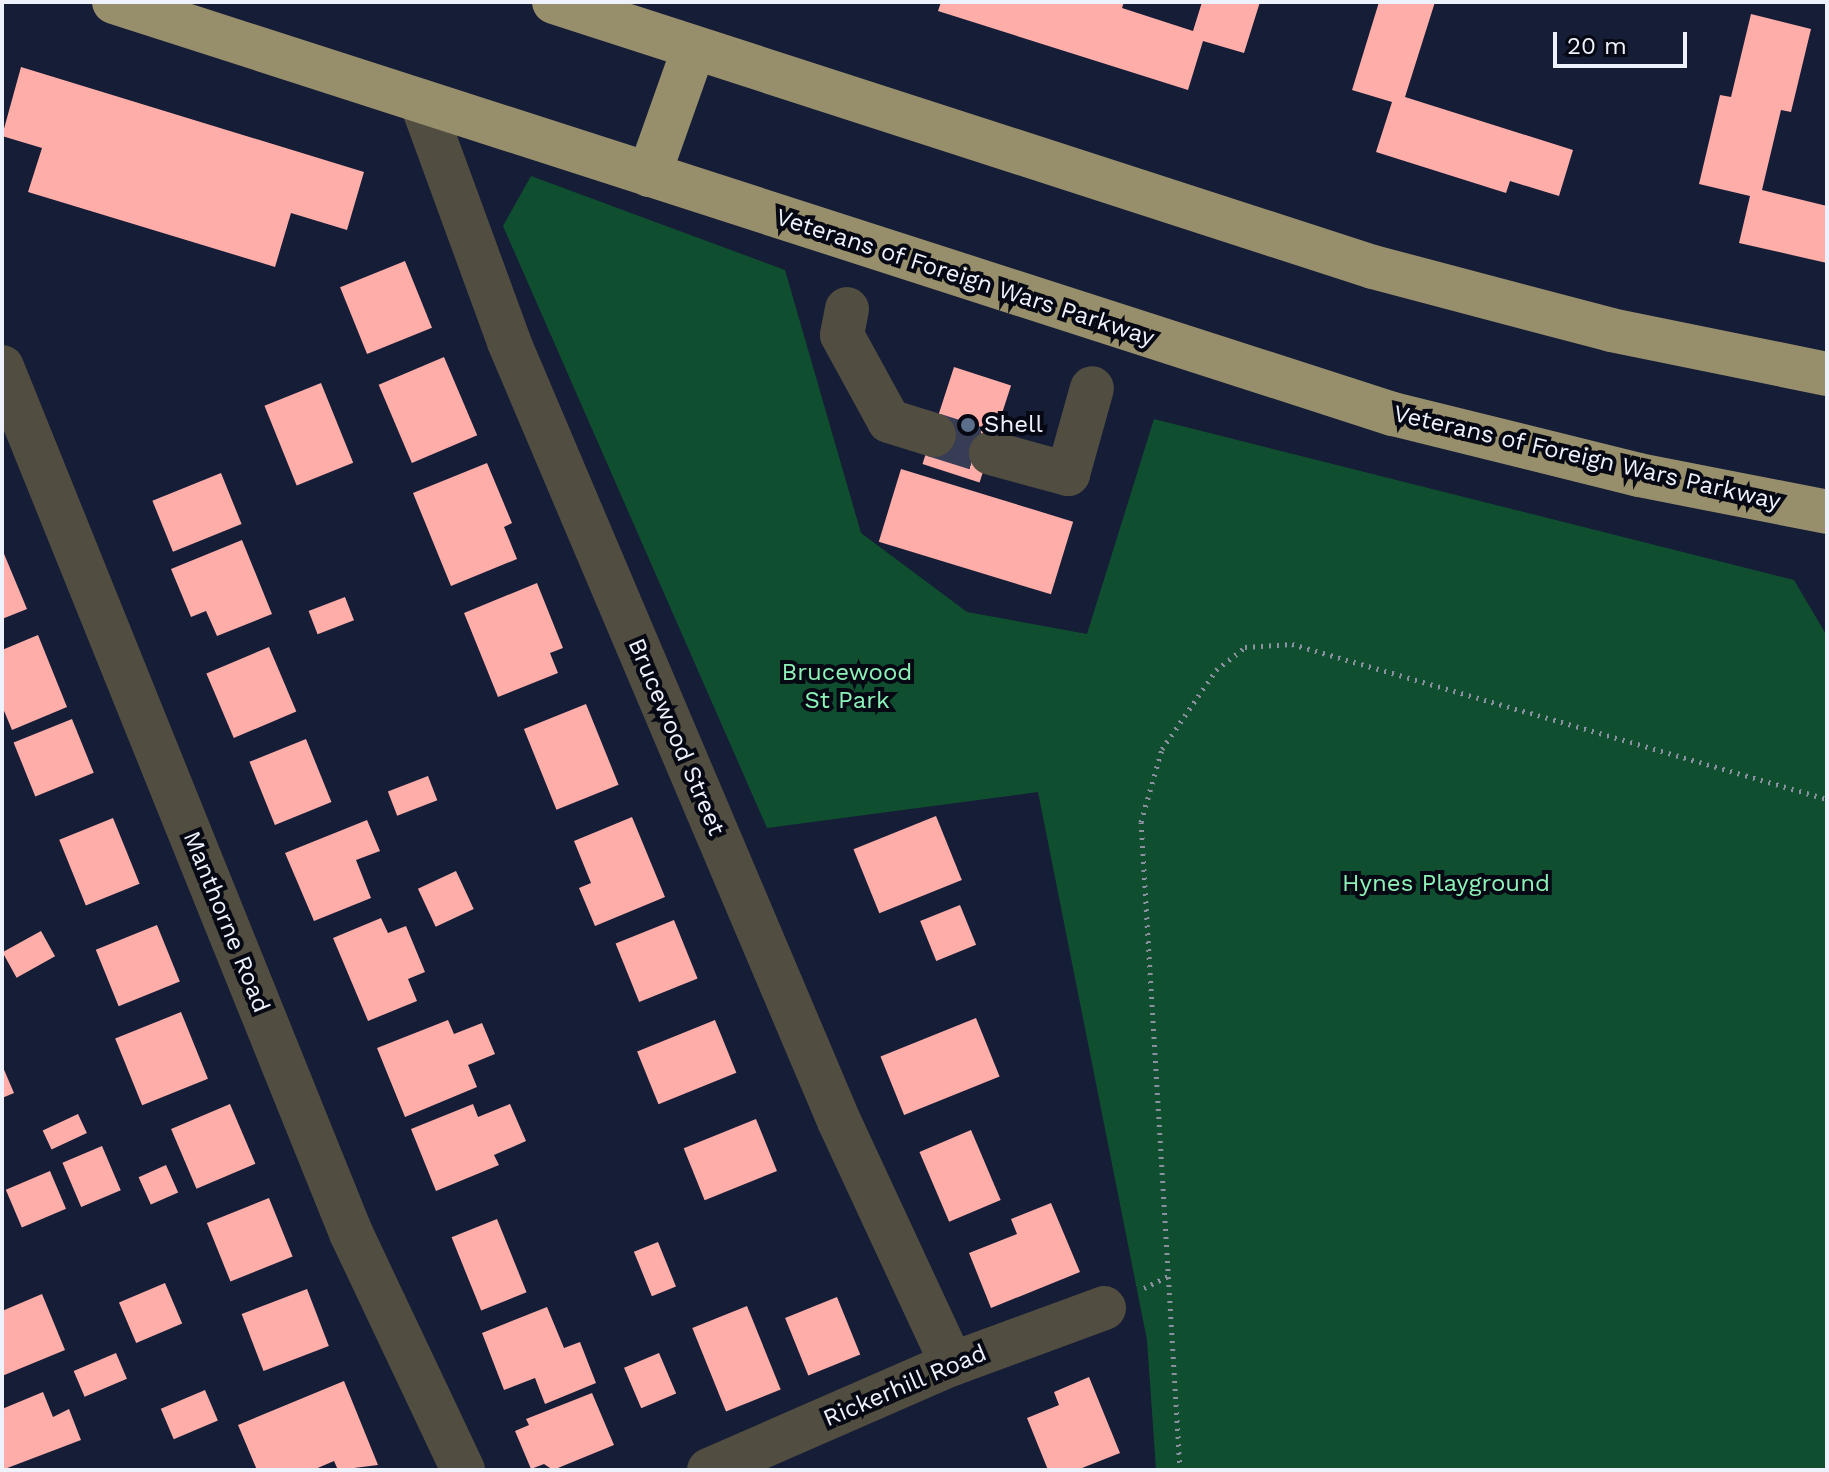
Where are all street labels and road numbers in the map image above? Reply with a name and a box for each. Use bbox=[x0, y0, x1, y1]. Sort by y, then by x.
street label: Veterans of Foreign Wars Parkway bbox=[771, 203, 1159, 353]
street label: Veterans of Foreign Wars Parkway bbox=[1390, 399, 1784, 517]
street label: Brucewood Street bbox=[621, 634, 731, 840]
street label: Manthorne Road bbox=[176, 827, 276, 1017]
street label: Rickerhill Road bbox=[819, 1339, 991, 1433]

